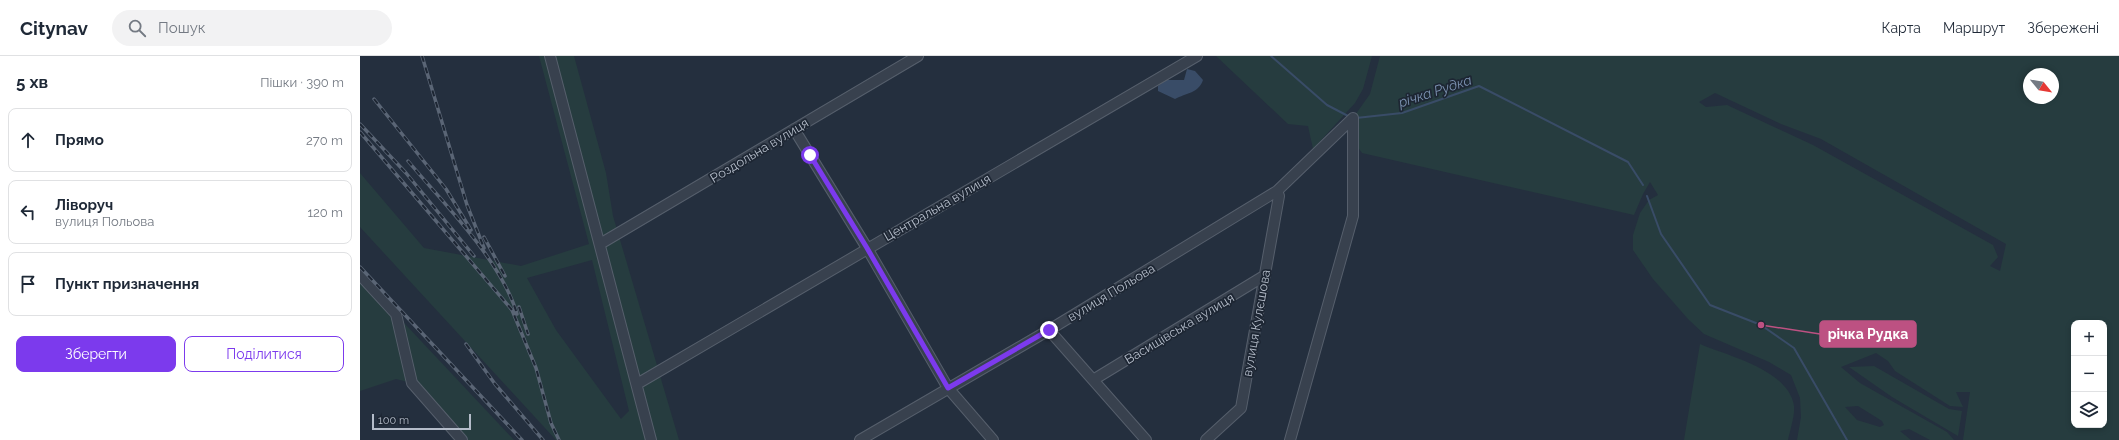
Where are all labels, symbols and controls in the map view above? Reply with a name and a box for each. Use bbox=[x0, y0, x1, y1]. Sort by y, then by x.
search box bbox=[112, 10, 392, 46]
text: Citynav bbox=[20, 17, 88, 39]
icon: search bbox=[126, 17, 148, 39]
text: Пошук bbox=[158, 19, 206, 37]
text: Карта bbox=[1882, 20, 1921, 36]
text: Маршрут bbox=[1943, 20, 2005, 36]
text: Збережені bbox=[2027, 20, 2099, 36]
north arrow bbox=[2023, 68, 2059, 104]
text: 5 хв bbox=[16, 72, 48, 92]
water label: річка Рудка bbox=[1395, 72, 1474, 111]
text: Пішки · 390 m bbox=[260, 75, 344, 90]
street label: Роздольна вулиця bbox=[707, 115, 811, 186]
icon: ahead bbox=[17, 129, 39, 151]
text: Прямо bbox=[55, 131, 104, 149]
text: 270 m bbox=[306, 133, 343, 148]
route start bbox=[801, 146, 819, 164]
street label: Центральна вулиця bbox=[881, 171, 993, 244]
text: Ліворуч bbox=[55, 196, 113, 214]
icon: left bbox=[17, 201, 39, 223]
text: 120 m bbox=[307, 205, 343, 220]
text: вулиця Польова bbox=[55, 214, 154, 229]
street label: вулиця Польова bbox=[1065, 260, 1158, 324]
street label: вулиця Кулєшова bbox=[1240, 268, 1273, 378]
icon: arrive bbox=[17, 273, 39, 295]
text: Пункт призначення bbox=[55, 275, 199, 293]
street label: Васищівська вулиця bbox=[1122, 290, 1237, 367]
map controls bbox=[2071, 320, 2107, 428]
button: + bbox=[2071, 320, 2107, 356]
route end bbox=[1040, 321, 1058, 339]
callout: річка Рудка bbox=[1820, 321, 1916, 347]
text: річка Рудка bbox=[1828, 326, 1908, 342]
button: Зберегти bbox=[16, 336, 176, 372]
button: Поділитися bbox=[184, 336, 344, 372]
button: − bbox=[2071, 356, 2107, 392]
button: layers bbox=[2071, 392, 2107, 428]
scale bar bbox=[372, 412, 471, 431]
text: 100 m bbox=[378, 414, 409, 427]

